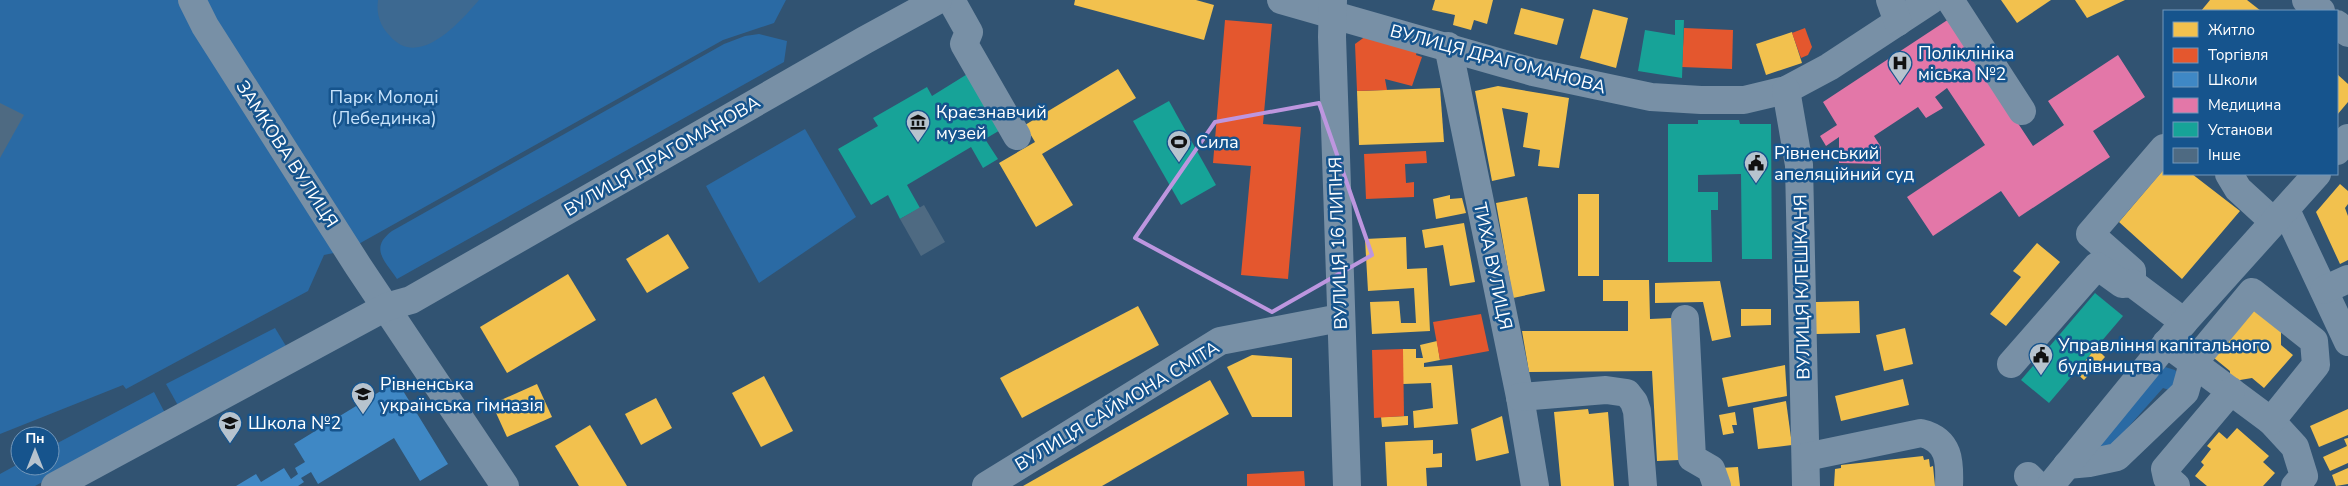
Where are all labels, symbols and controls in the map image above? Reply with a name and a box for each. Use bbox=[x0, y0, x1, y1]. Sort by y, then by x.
legend bbox=[2163, 10, 2338, 175]
street label: ВУЛИЦЯ ДРАГОМАНОВА bbox=[1387, 19, 1609, 99]
text: Житло bbox=[2208, 20, 2255, 40]
place label: Поліклініка міська №2 bbox=[1918, 41, 2015, 86]
text: Торгівля bbox=[2208, 45, 2268, 65]
hospital icon: Поліклініка міська №2 bbox=[1887, 50, 1913, 84]
text: Школи bbox=[2208, 70, 2257, 90]
street label: ЗАМКОВА ВУЛИЦЯ bbox=[230, 76, 344, 232]
park label: Парк Молоді (Лебединка) bbox=[329, 85, 439, 130]
street label: ВУЛИЦЯ ДРАГОМАНОВА bbox=[560, 90, 764, 222]
text: Медицина bbox=[2208, 95, 2281, 115]
place label: Краєзнавчий музей bbox=[936, 100, 1047, 145]
museum icon: Краєзнавчий музей bbox=[905, 109, 931, 143]
text: Установи bbox=[2207, 120, 2273, 140]
sports icon: Сила bbox=[1166, 129, 1192, 163]
place label: Сила bbox=[1196, 130, 1239, 154]
place label: Рівненський апеляційний суд bbox=[1774, 141, 1915, 186]
text: Інше bbox=[2208, 145, 2241, 165]
public building icon: Рівненський апеляційний суд bbox=[1743, 150, 1769, 184]
street label: ВУЛИЦЯ 16 ЛИПНЯ bbox=[1323, 156, 1353, 330]
street label: ВУЛИЦЯ КЛЕШКАНЯ bbox=[1788, 194, 1816, 380]
street label: ТИХА ВУЛИЦЯ bbox=[1468, 200, 1518, 332]
place label: Управління капітального будівництва bbox=[2057, 333, 2270, 378]
street label: ВУЛИЦЯ САЙМОНА СМІТА bbox=[1010, 335, 1224, 477]
public building icon: Управління капітального будівництва bbox=[2028, 342, 2054, 376]
place label: Рівненська українська гімназія bbox=[380, 372, 544, 417]
school or university icon: Рівненська українська гімназія bbox=[350, 381, 376, 415]
school or university icon: Школа №2 bbox=[217, 410, 243, 444]
place label: Школа №2 bbox=[248, 411, 341, 435]
north arrow bbox=[10, 426, 60, 476]
text: Пн bbox=[25, 429, 45, 448]

